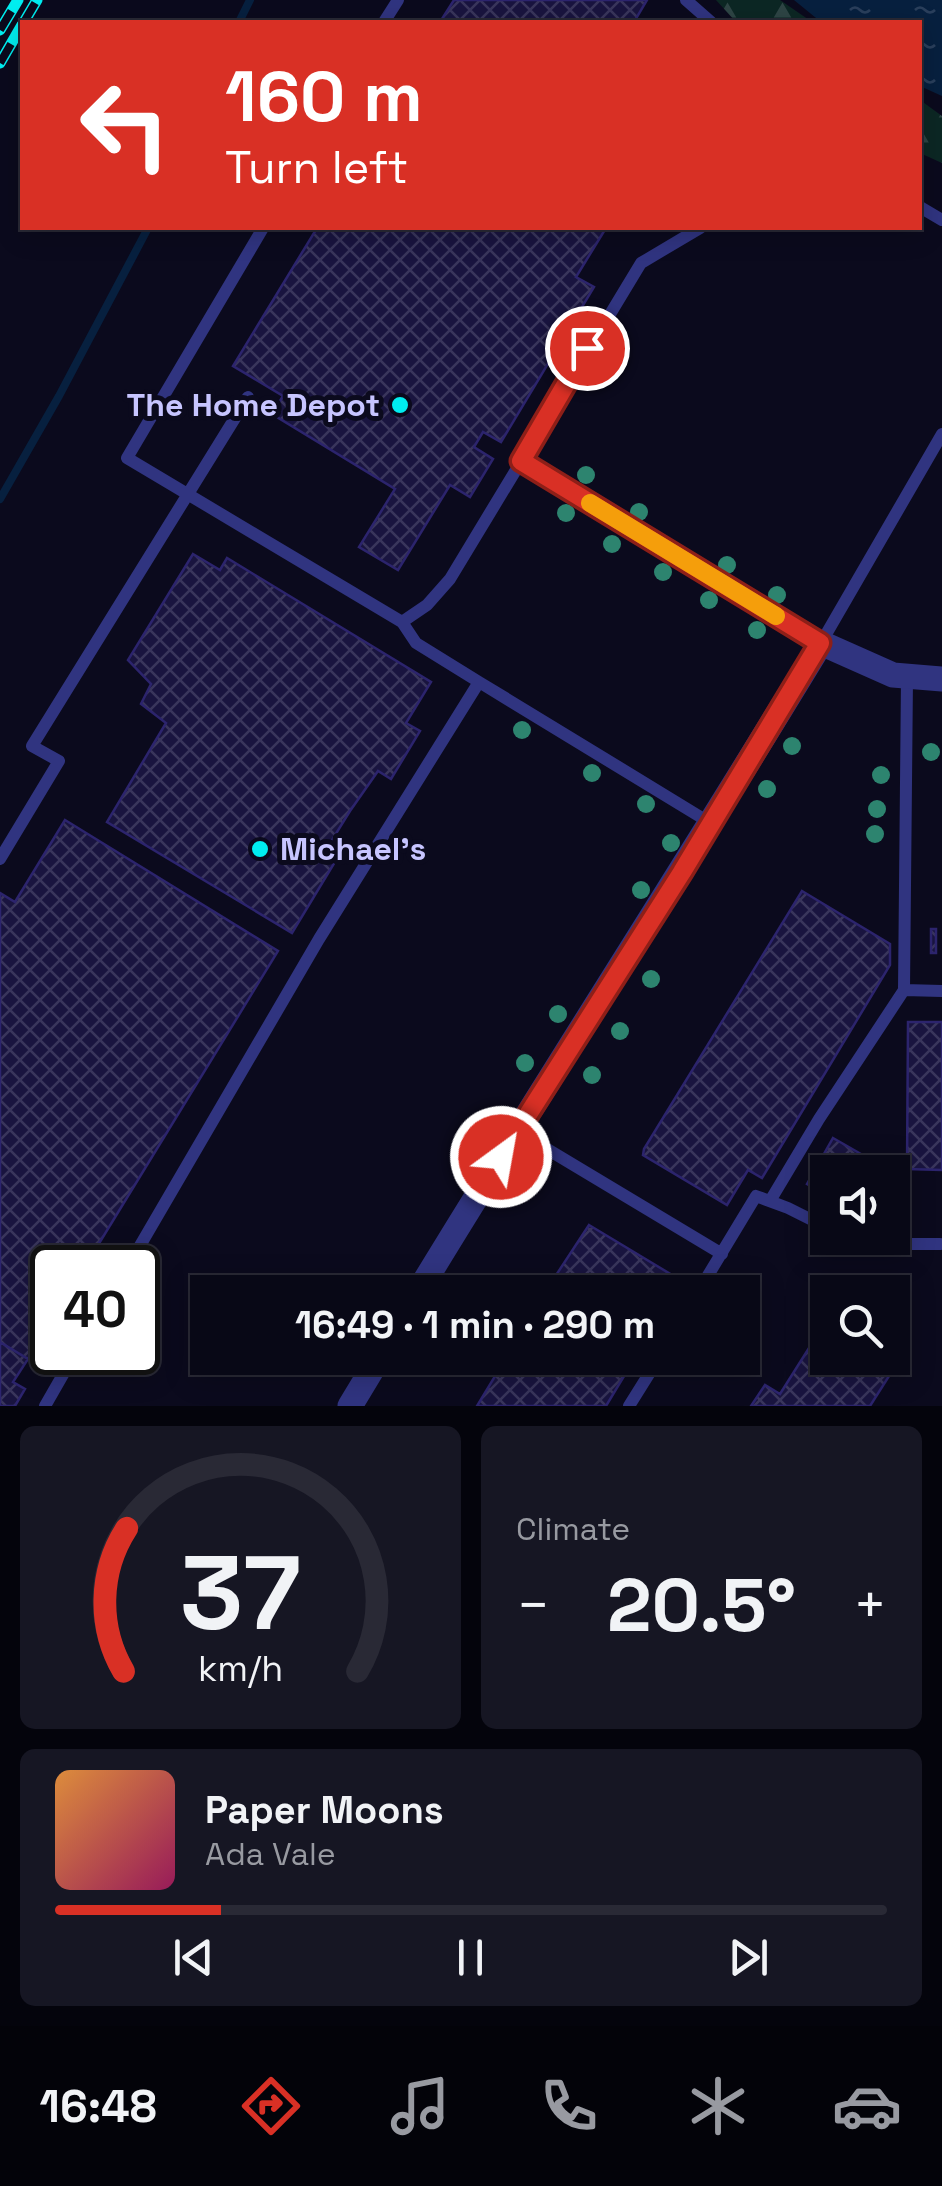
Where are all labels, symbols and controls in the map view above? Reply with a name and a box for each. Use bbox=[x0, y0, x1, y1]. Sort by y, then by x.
text: 160 m bbox=[225, 52, 423, 141]
icon: left bbox=[60, 60, 190, 190]
text: Turn left bbox=[225, 139, 408, 196]
pin bbox=[545, 306, 630, 391]
icon: arrive bbox=[560, 321, 615, 376]
place label: The Home Depot bbox=[127, 385, 380, 425]
marker: The Home Depot bbox=[389, 394, 411, 416]
place label: Michael's bbox=[280, 829, 426, 869]
marker: Michael's bbox=[249, 838, 271, 860]
position arrow bbox=[449, 1105, 553, 1209]
map controls bbox=[810, 1155, 910, 1375]
button: sound bbox=[810, 1155, 910, 1255]
speed limit sign: 40 bbox=[30, 1245, 160, 1375]
button: search bbox=[810, 1275, 910, 1375]
text: 16:49 · 1 min · 290 m bbox=[295, 1301, 655, 1349]
text: Climate bbox=[516, 1509, 630, 1549]
text: 37 bbox=[180, 1527, 301, 1659]
text: 20.5° bbox=[607, 1557, 796, 1653]
text: − bbox=[516, 1570, 550, 1640]
text: + bbox=[853, 1570, 887, 1640]
text: km/h bbox=[198, 1646, 283, 1691]
text: Paper Moons bbox=[205, 1786, 444, 1834]
text: Ada Vale bbox=[205, 1834, 336, 1874]
icon: previous bbox=[166, 1930, 221, 1985]
icon: pause bbox=[443, 1930, 498, 1985]
icon: next bbox=[721, 1930, 776, 1985]
icon: directions bbox=[236, 2071, 306, 2141]
icon: music bbox=[385, 2071, 455, 2141]
icon: phone bbox=[534, 2071, 604, 2141]
icon: climate bbox=[683, 2071, 753, 2141]
icon: car bbox=[832, 2071, 902, 2141]
text: 16:48 bbox=[40, 2078, 157, 2135]

